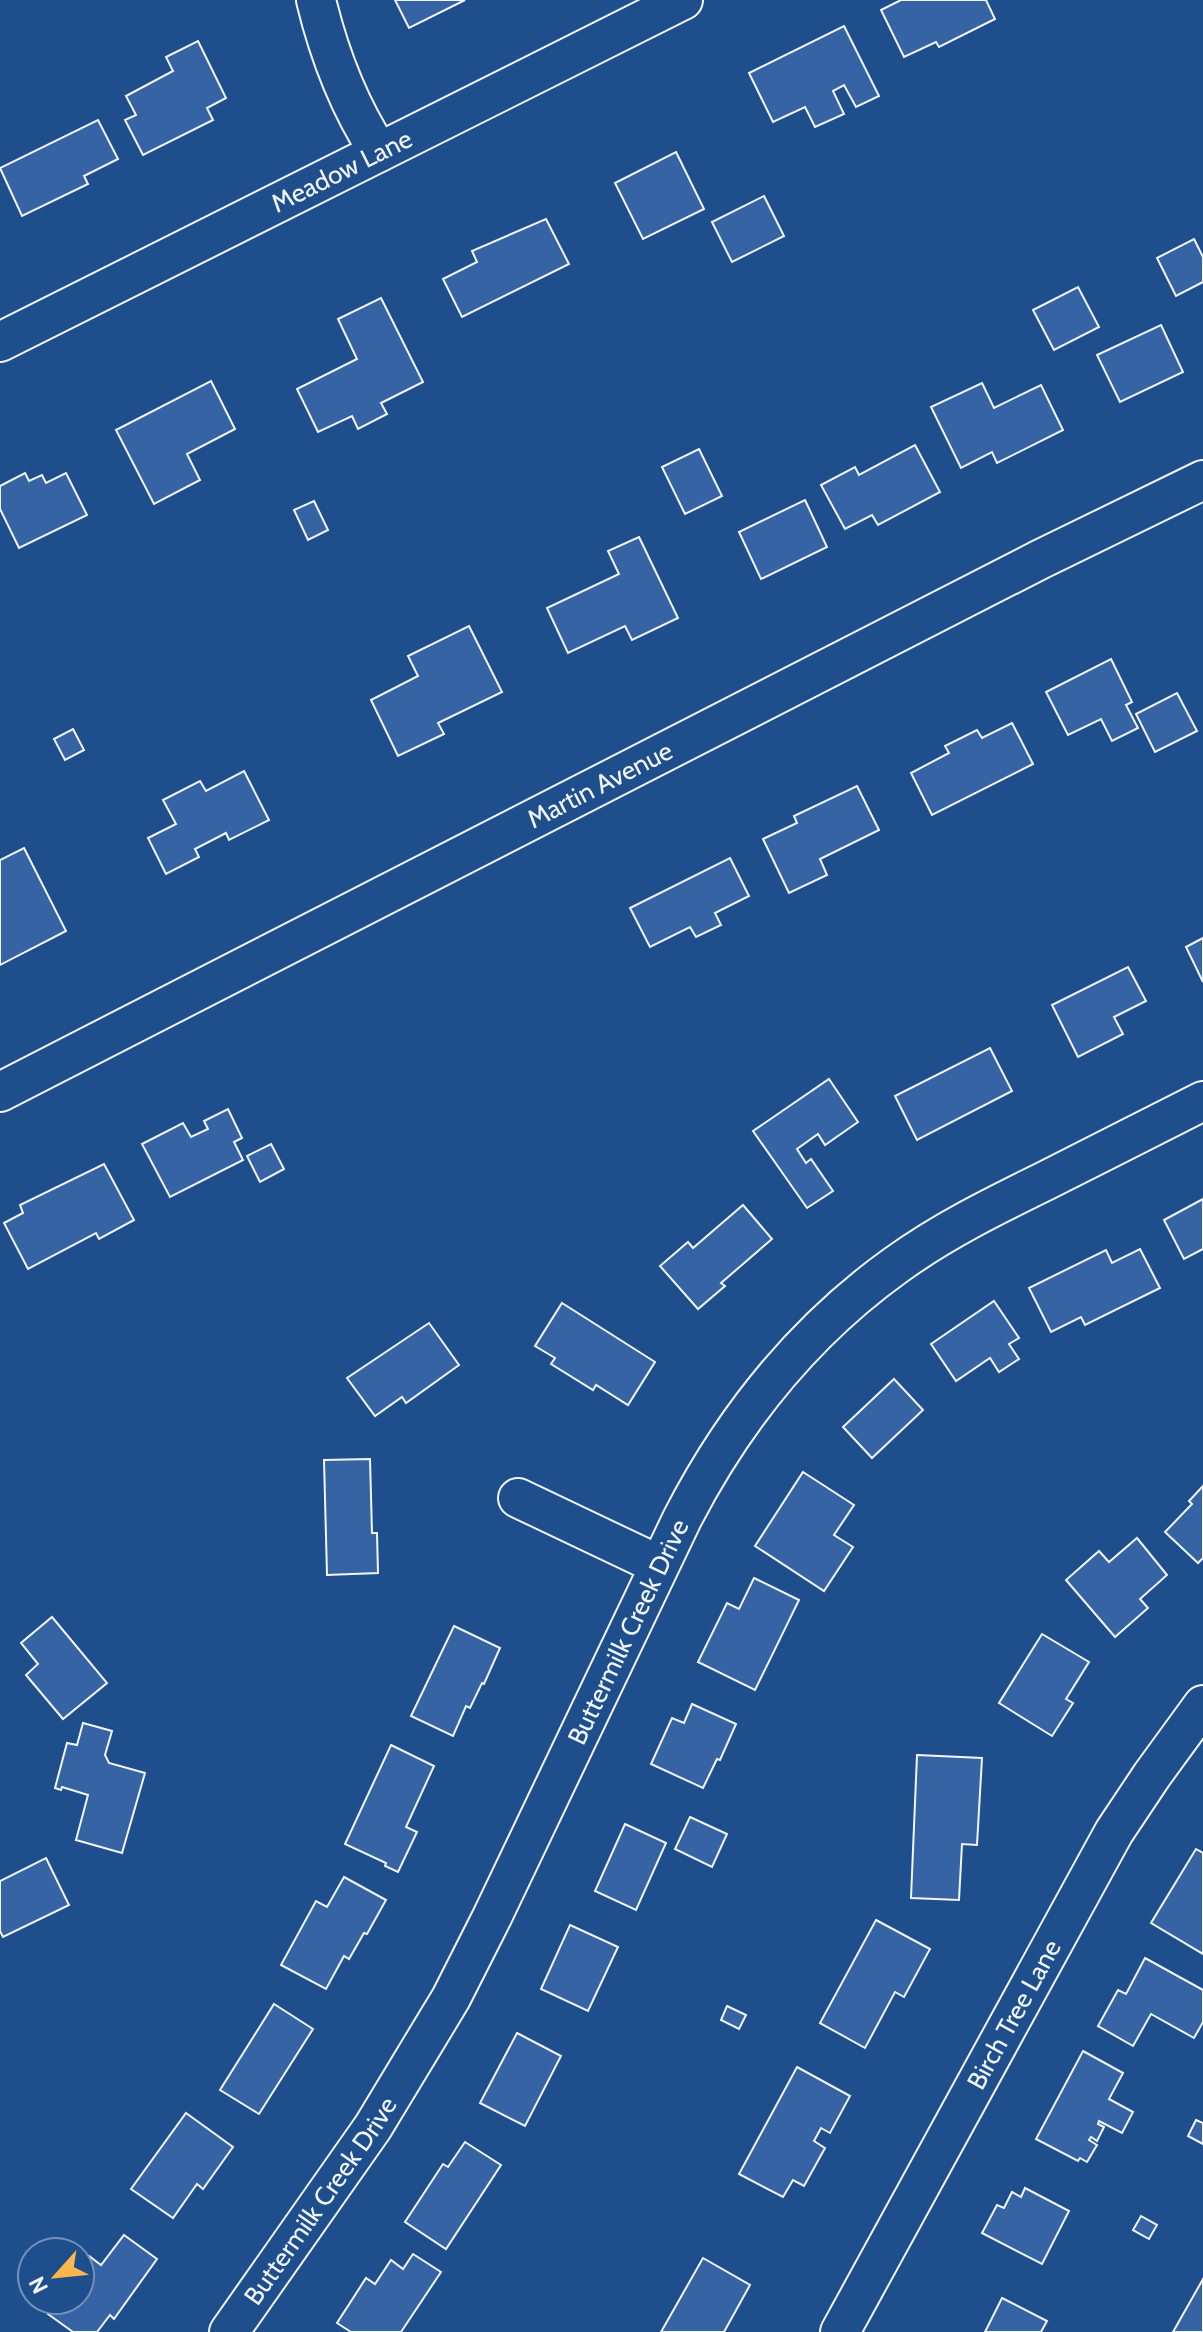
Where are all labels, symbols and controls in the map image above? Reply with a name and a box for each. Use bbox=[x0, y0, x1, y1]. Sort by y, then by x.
street label: Meadow Lane bbox=[266, 122, 417, 220]
street label: Martin Avenue bbox=[522, 734, 678, 835]
street label: Buttermilk Creek Drive bbox=[561, 1514, 696, 1750]
street label: Birch Tree Lane bbox=[960, 1934, 1068, 2095]
street label: Buttermilk Creek Drive bbox=[237, 2091, 404, 2311]
north arrow bbox=[16, 2236, 96, 2316]
text: N bbox=[23, 2272, 54, 2298]

